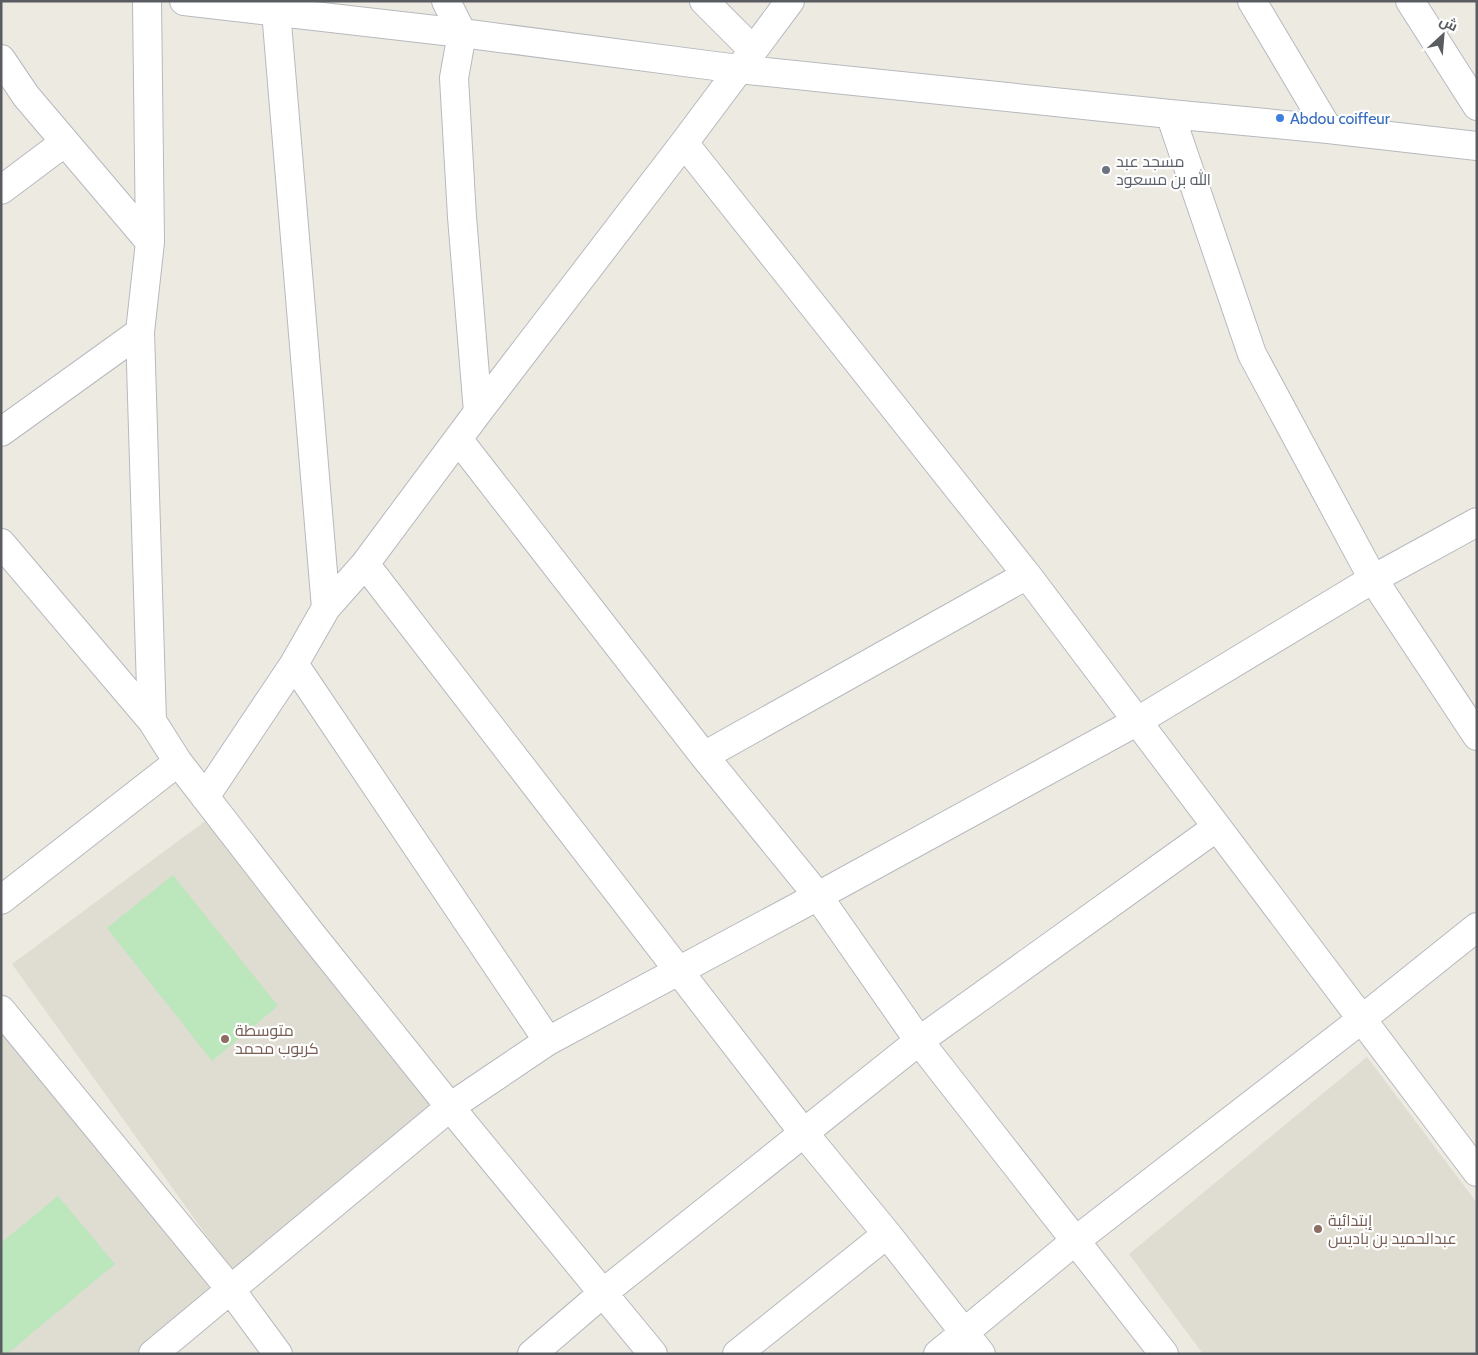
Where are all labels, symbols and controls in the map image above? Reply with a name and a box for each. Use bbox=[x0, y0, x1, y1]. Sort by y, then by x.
north arrow bbox=[1418, 10, 1468, 60]
text: ش bbox=[1437, 11, 1461, 35]
place label: Abdou coiffeur bbox=[1290, 109, 1391, 128]
marker: Abdou coiffeur bbox=[1274, 112, 1286, 124]
place label: مسجد عبد الله بن مسعود bbox=[1116, 152, 1211, 190]
marker: مسجد عبد الله بن مسعود bbox=[1100, 164, 1112, 176]
place label: متوسطة كربوب محمد bbox=[235, 1021, 319, 1058]
marker: متوسطة كربوب محمد bbox=[219, 1033, 231, 1045]
place label: إبتدائية عبدالحميد بن باديس bbox=[1328, 1211, 1457, 1249]
marker: إبتدائية عبدالحميد بن باديس bbox=[1312, 1223, 1324, 1235]

